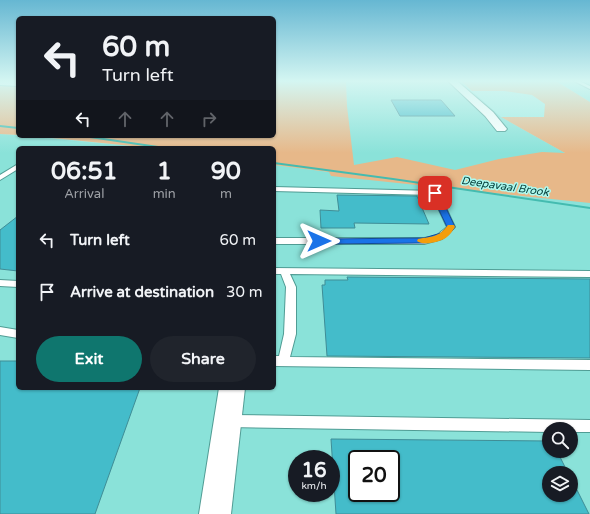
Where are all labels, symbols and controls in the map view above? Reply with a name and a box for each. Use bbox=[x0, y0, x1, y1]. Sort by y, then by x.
text: 60 m bbox=[102, 30, 170, 64]
icon: left bbox=[36, 32, 88, 84]
text: Turn left bbox=[102, 64, 174, 86]
icon: left bbox=[72, 108, 94, 130]
icon: ahead bbox=[114, 108, 136, 130]
icon: ahead bbox=[156, 108, 178, 130]
icon: right bbox=[198, 108, 220, 130]
text: 06:51 bbox=[51, 157, 118, 186]
text: 1 bbox=[157, 157, 172, 186]
text: 90 bbox=[211, 157, 241, 186]
water label: Deepavaal Brook bbox=[460, 174, 551, 199]
pin bbox=[418, 176, 452, 210]
icon: arrive bbox=[424, 182, 446, 204]
text: Arrival bbox=[64, 186, 104, 202]
text: min bbox=[153, 186, 176, 202]
text: m bbox=[220, 186, 232, 202]
position arrow bbox=[298, 220, 340, 262]
icon: left bbox=[36, 229, 58, 251]
text: Turn left bbox=[70, 231, 130, 249]
text: 60 m bbox=[219, 231, 256, 249]
icon: arrive bbox=[36, 281, 58, 303]
text: Arrive at destination bbox=[70, 283, 214, 301]
text: 30 m bbox=[226, 283, 263, 301]
button: Exit bbox=[36, 336, 142, 382]
button: Share bbox=[150, 336, 256, 382]
map controls bbox=[542, 422, 578, 502]
button: search bbox=[542, 422, 578, 458]
speed limit sign: 20 bbox=[348, 450, 400, 502]
text: 16 bbox=[301, 459, 327, 483]
button: layers bbox=[542, 466, 578, 502]
text: km/h bbox=[301, 480, 327, 492]

